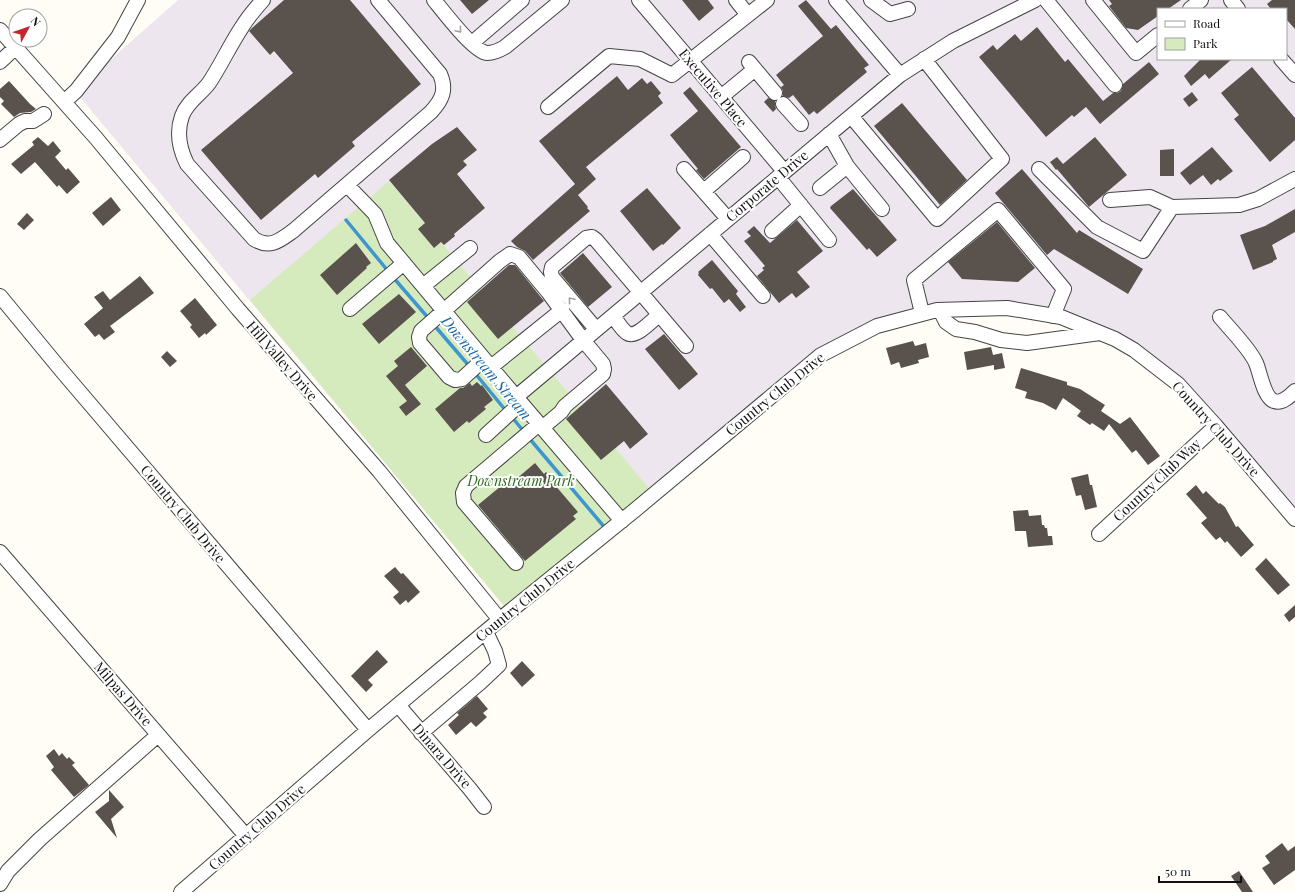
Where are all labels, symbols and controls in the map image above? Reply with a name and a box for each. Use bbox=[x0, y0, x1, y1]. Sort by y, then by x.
north arrow bbox=[8, 8, 48, 48]
legend bbox=[1157, 8, 1287, 60]
text: N bbox=[28, 13, 44, 29]
text: Road bbox=[1193, 15, 1220, 31]
one-way arrow bbox=[455, 25, 462, 32]
text: Park bbox=[1193, 35, 1218, 51]
street label: Executive Place bbox=[675, 44, 752, 131]
street label: Corporate Drive bbox=[721, 145, 812, 226]
one-way arrow bbox=[569, 297, 576, 304]
water label: Downstream Stream bbox=[437, 310, 536, 424]
street label: Hill Valley Drive bbox=[242, 317, 322, 405]
street label: Country Club Drive bbox=[721, 348, 828, 440]
street label: Country Club Drive bbox=[1168, 377, 1264, 481]
street label: Country Club Way bbox=[1109, 434, 1205, 525]
street label: Country Club Drive bbox=[137, 461, 230, 567]
park label: Downstream Park bbox=[466, 471, 575, 490]
street label: Country Club Drive bbox=[471, 554, 578, 646]
street label: Milpas Drive bbox=[90, 657, 157, 730]
street label: Dinara Drive bbox=[409, 719, 476, 792]
street label: Country Club Drive bbox=[204, 779, 309, 874]
scale bar bbox=[1159, 858, 1241, 884]
text: 50 m bbox=[1165, 863, 1191, 879]

